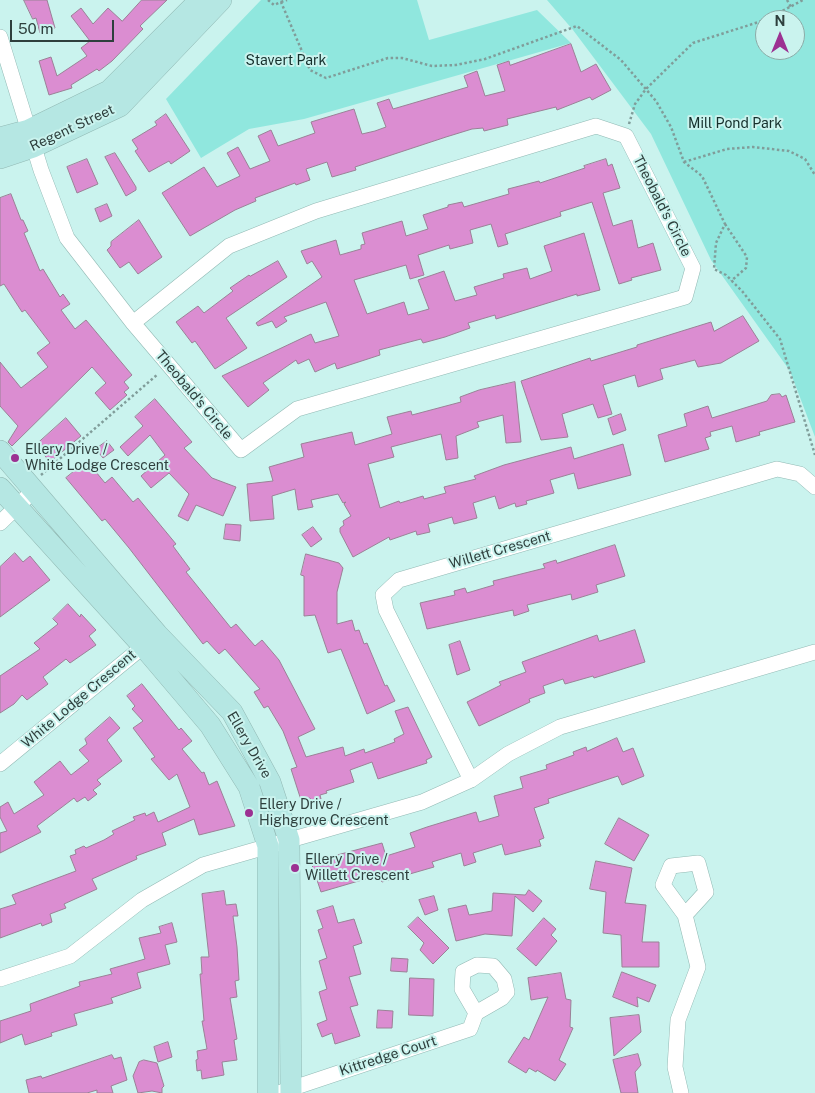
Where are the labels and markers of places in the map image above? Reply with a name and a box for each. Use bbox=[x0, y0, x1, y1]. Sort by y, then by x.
place label: Ellery Drive / White Lodge Crescent bbox=[25, 442, 169, 474]
marker: Ellery Drive / White Lodge Crescent bbox=[9, 452, 21, 464]
place label: Ellery Drive / Highgrove Crescent bbox=[259, 797, 389, 830]
marker: Ellery Drive / Highgrove Crescent bbox=[243, 807, 255, 819]
place label: Ellery Drive / Willett Crescent bbox=[305, 852, 410, 884]
marker: Ellery Drive / Willett Crescent bbox=[289, 862, 301, 874]

